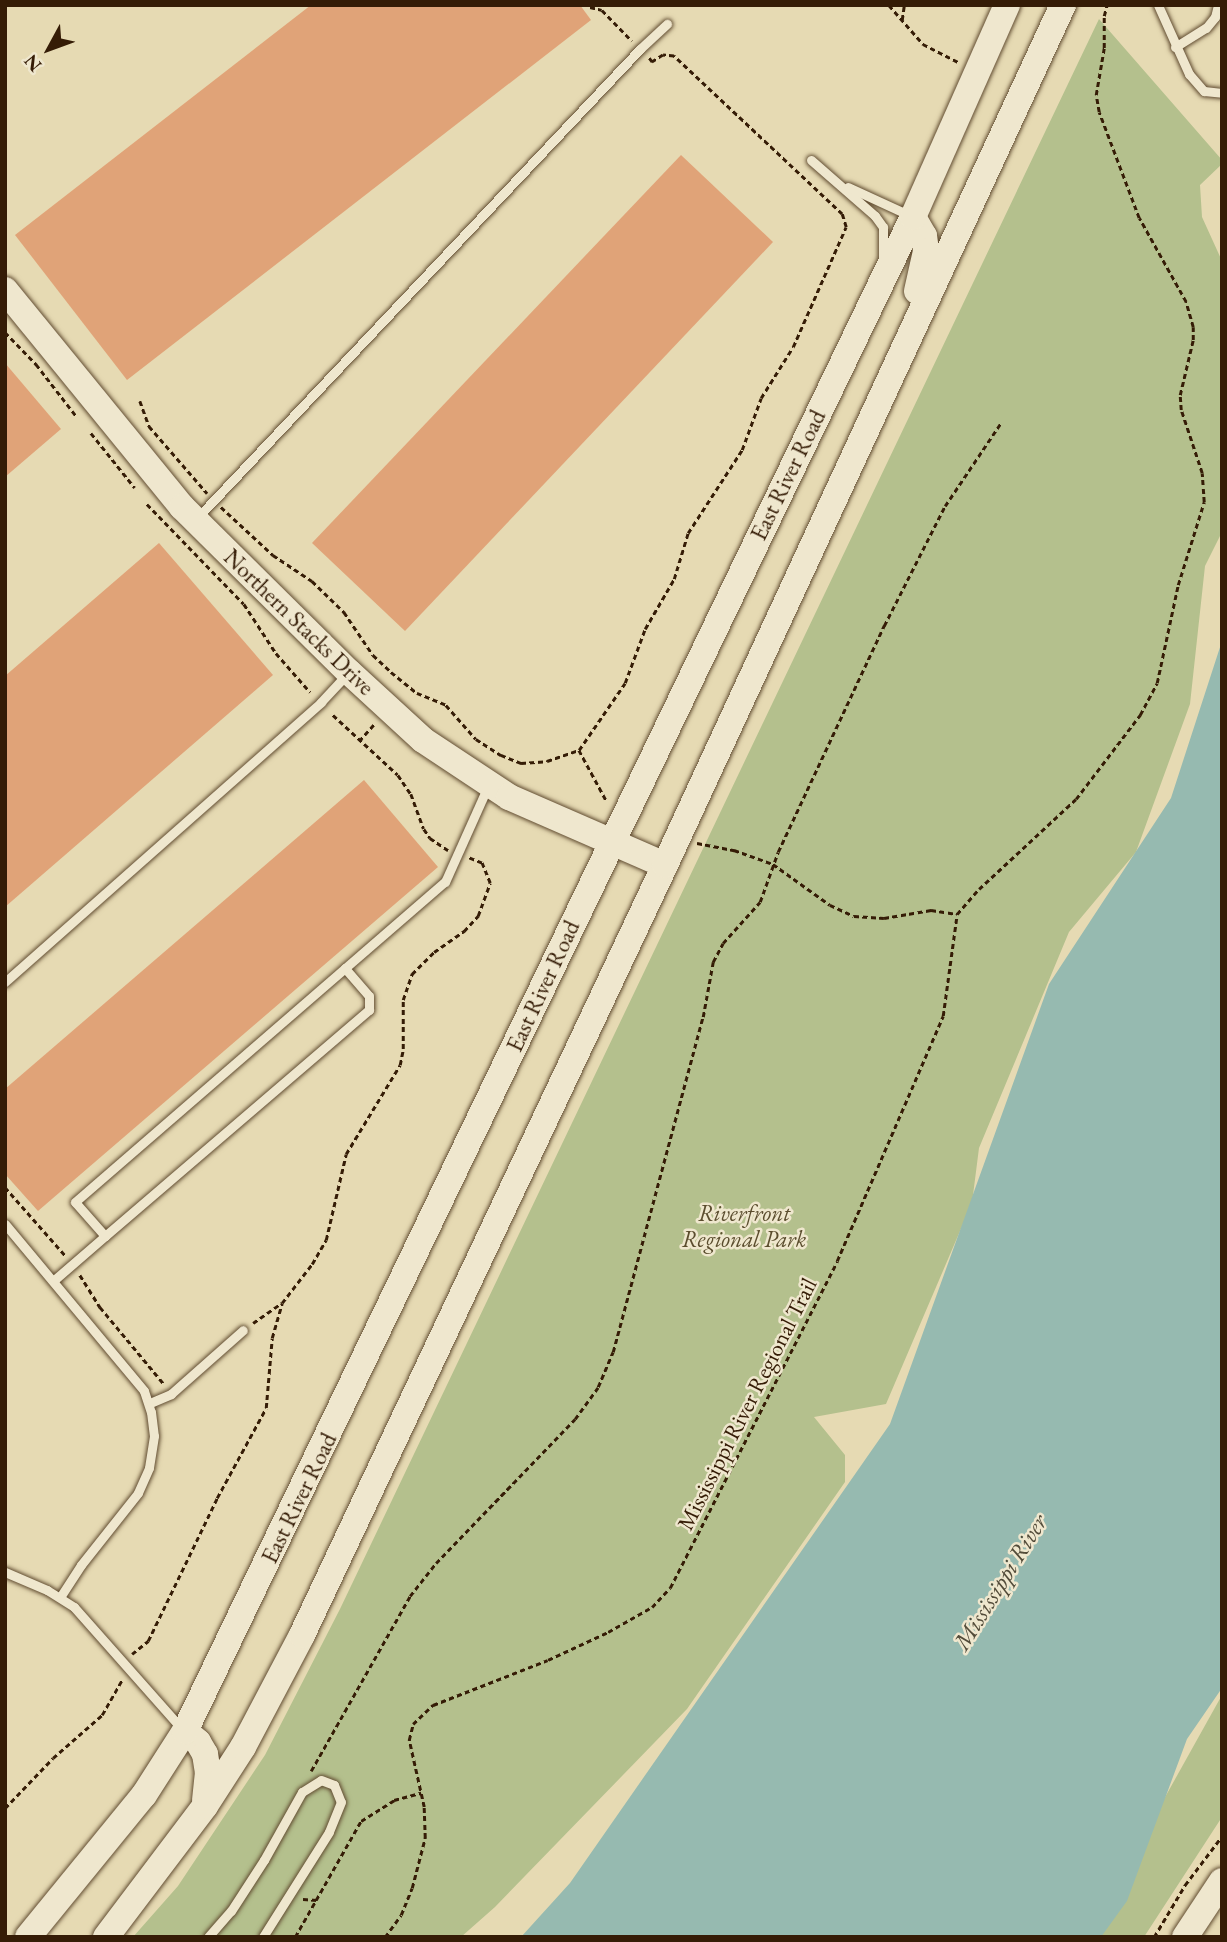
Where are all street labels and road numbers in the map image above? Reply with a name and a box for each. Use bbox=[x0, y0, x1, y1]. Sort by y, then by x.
street label: East River Road bbox=[745, 405, 831, 545]
street label: Northern Stacks Drive bbox=[218, 543, 380, 701]
street label: East River Road bbox=[501, 916, 585, 1056]
street label: Mississippi River Regional Trail bbox=[671, 1273, 823, 1535]
street label: East River Road bbox=[256, 1428, 342, 1568]

